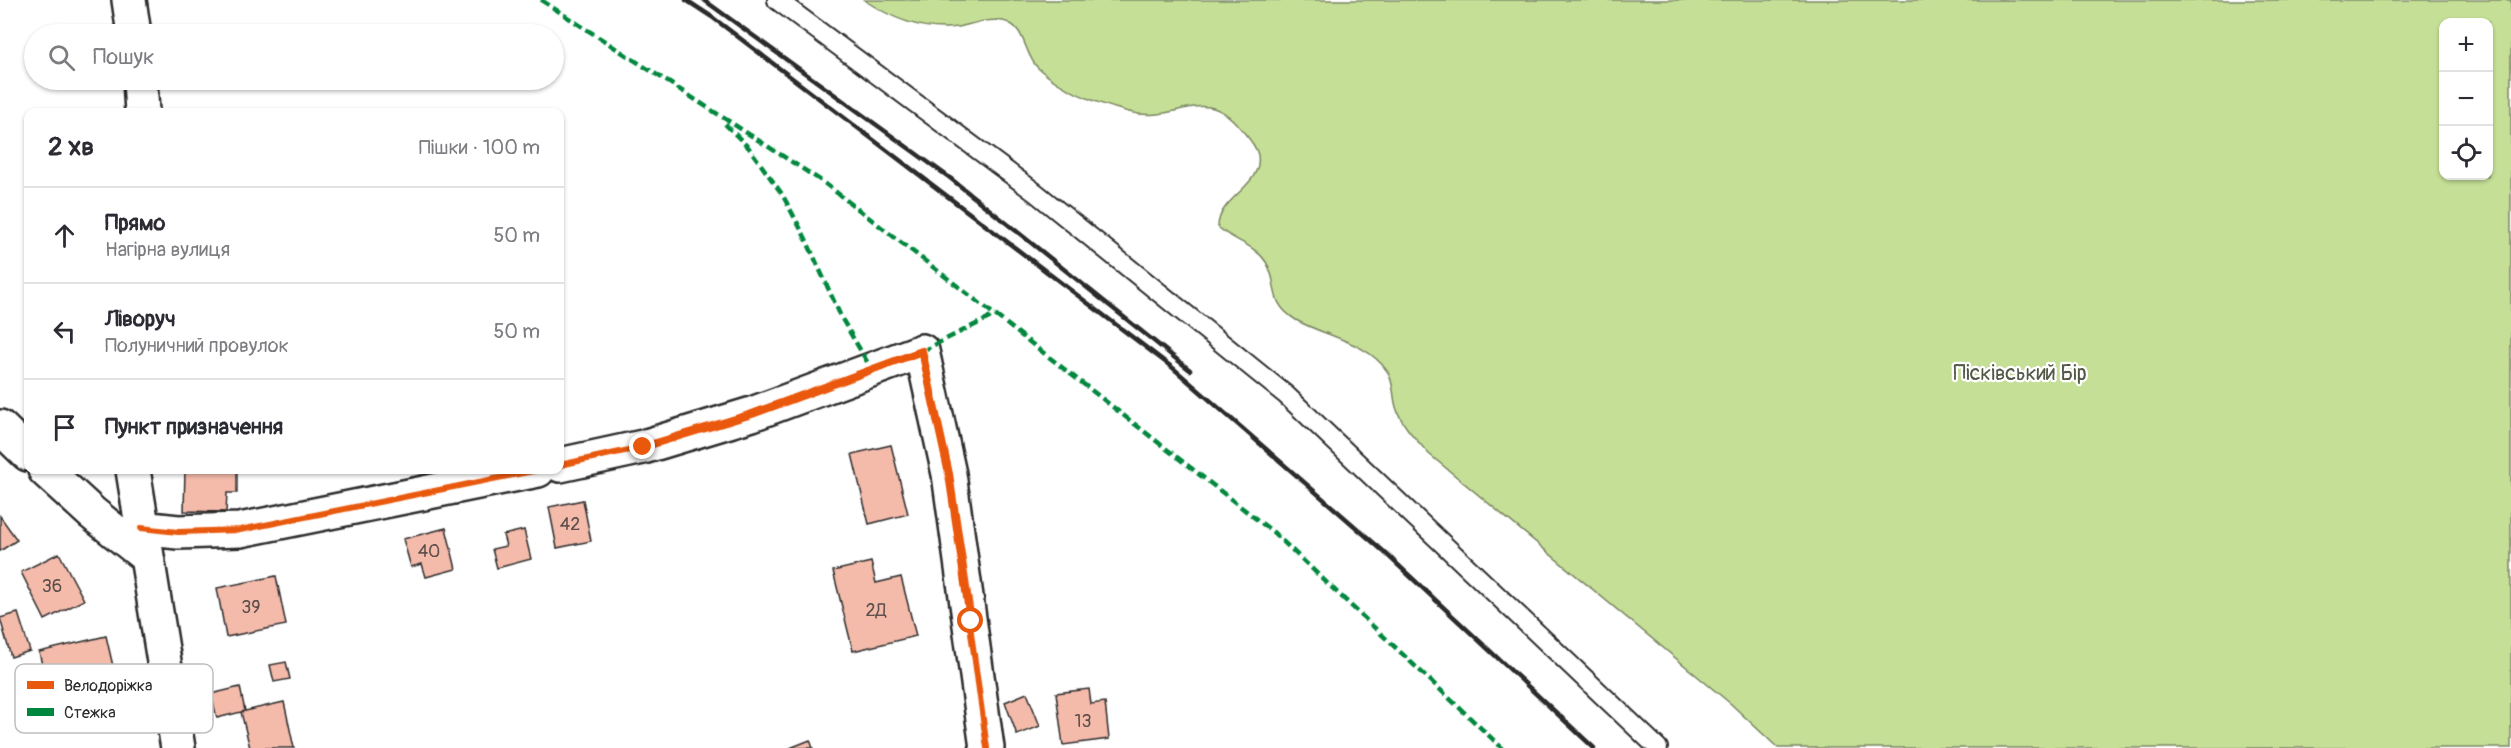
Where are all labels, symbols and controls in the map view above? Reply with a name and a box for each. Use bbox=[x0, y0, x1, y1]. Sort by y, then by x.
map controls bbox=[2439, 18, 2493, 180]
button: + bbox=[2439, 18, 2493, 72]
search box bbox=[24, 24, 564, 90]
icon: search bbox=[45, 41, 78, 74]
text: Пошук bbox=[93, 43, 154, 71]
button: − bbox=[2439, 72, 2493, 126]
button: locate bbox=[2439, 126, 2493, 180]
text: 2 хв bbox=[48, 131, 94, 163]
text: Пішки · 100 m bbox=[419, 135, 540, 160]
text: Прямо bbox=[105, 209, 165, 237]
icon: ahead bbox=[48, 219, 81, 252]
text: 50 m bbox=[493, 223, 540, 248]
text: Нагірна вулиця bbox=[105, 237, 230, 262]
text: Ліворуч bbox=[105, 305, 176, 333]
icon: left bbox=[48, 315, 81, 348]
text: 50 m bbox=[493, 319, 540, 344]
text: Полуничний провулок bbox=[105, 333, 289, 358]
park label: Пісківський Бір bbox=[1953, 360, 2087, 387]
icon: arrive bbox=[48, 411, 81, 444]
text: Пункт призначення bbox=[105, 413, 283, 441]
route end bbox=[629, 433, 655, 459]
house number: 42 bbox=[560, 513, 580, 536]
house number: 40 bbox=[418, 540, 440, 563]
house number: 36 bbox=[42, 575, 62, 598]
house number: 39 bbox=[241, 596, 261, 619]
house number: 2Д bbox=[866, 599, 887, 622]
route start bbox=[957, 607, 983, 633]
legend bbox=[15, 664, 213, 733]
text: Велодоріжка bbox=[64, 676, 152, 696]
text: Стежка bbox=[64, 703, 116, 723]
house number: 13 bbox=[1074, 710, 1092, 733]

